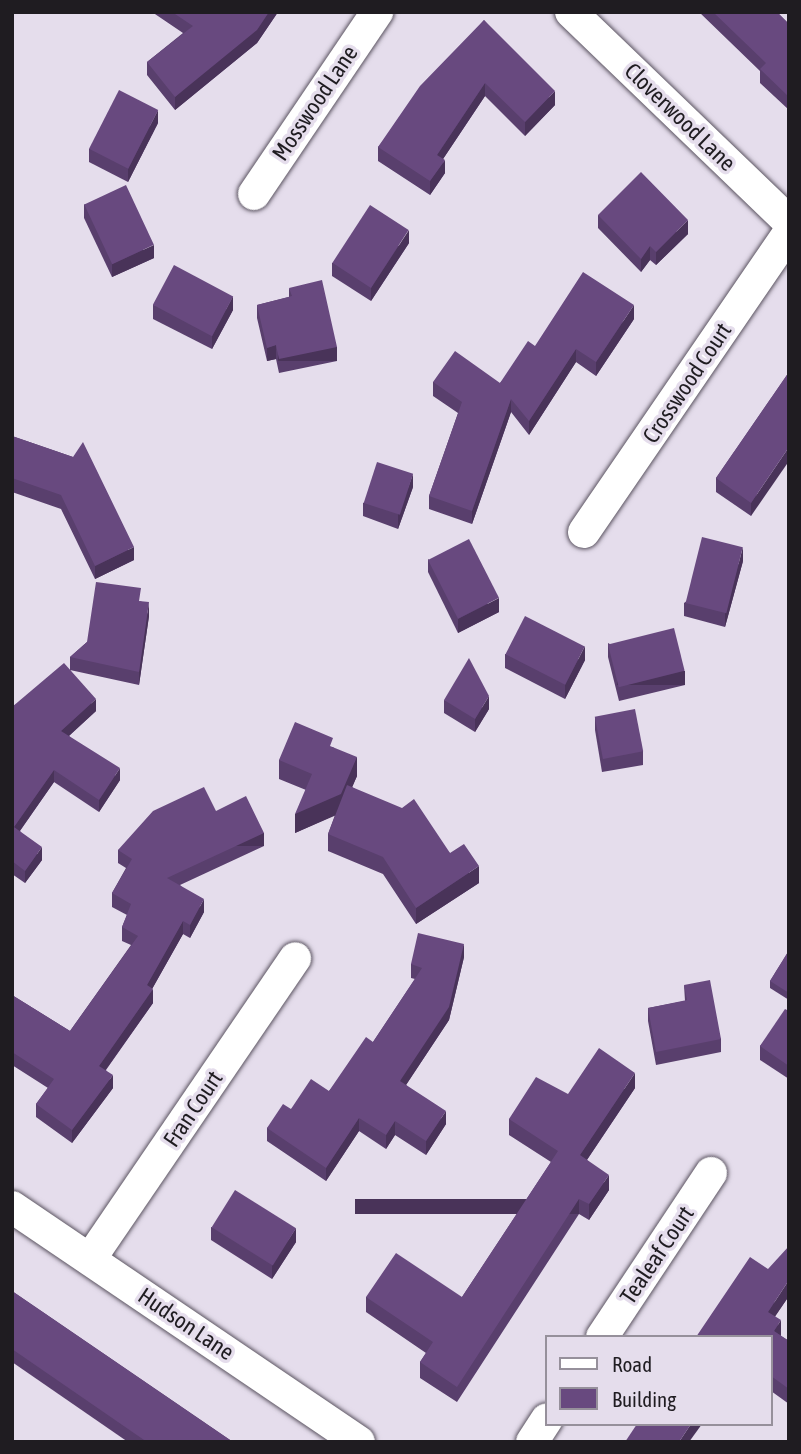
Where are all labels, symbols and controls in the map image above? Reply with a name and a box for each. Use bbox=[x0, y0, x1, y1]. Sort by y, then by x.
street label: Mosswood Lane bbox=[266, 40, 364, 166]
street label: Cloverwood Lane bbox=[619, 57, 741, 177]
street label: Crosswood Court bbox=[637, 318, 737, 448]
street label: Fran Court bbox=[158, 1066, 228, 1152]
street label: Tealeaf Court bbox=[614, 1201, 700, 1309]
street label: Hudson Lane bbox=[133, 1282, 239, 1366]
legend bbox=[546, 1335, 773, 1426]
text: Road bbox=[612, 1352, 652, 1376]
text: Building bbox=[612, 1387, 676, 1411]

